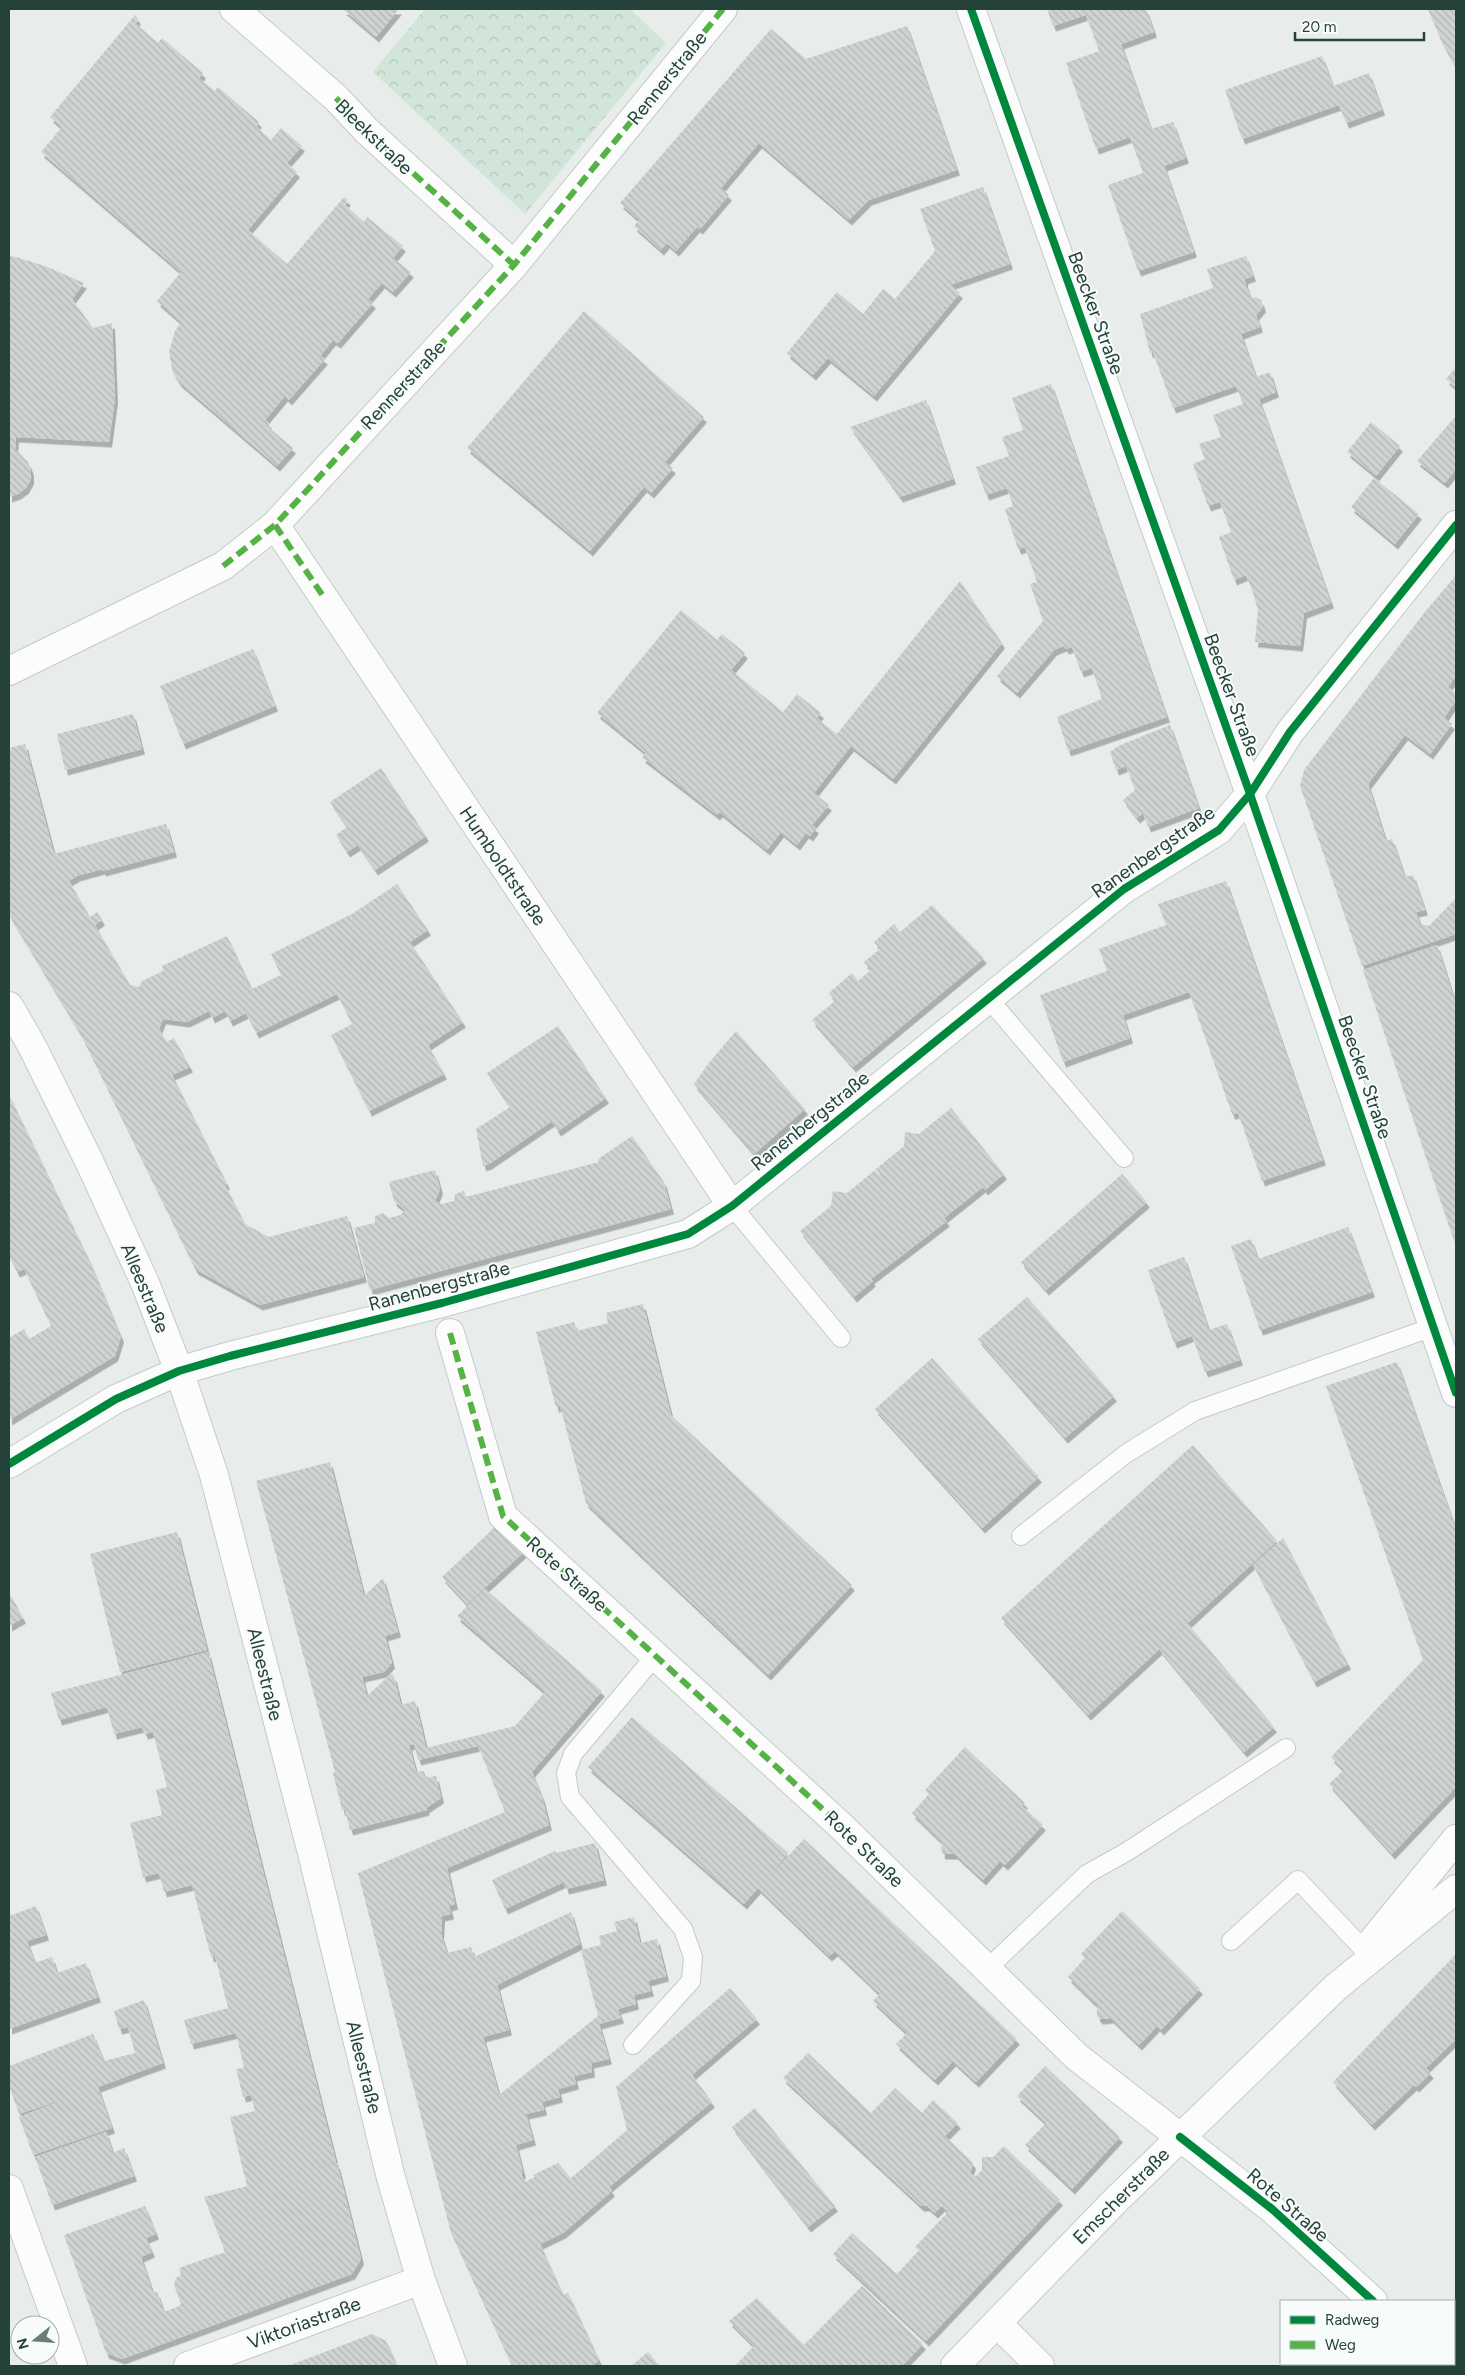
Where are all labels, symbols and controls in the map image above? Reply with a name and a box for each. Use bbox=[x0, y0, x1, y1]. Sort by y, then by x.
scale bar bbox=[1295, 10, 1424, 42]
text: 20 m bbox=[1302, 18, 1336, 36]
street label: Rennerstraße bbox=[622, 27, 712, 129]
street label: Bleekstraße bbox=[330, 94, 418, 180]
street label: Beecker Straße bbox=[1063, 248, 1129, 378]
street label: Rennerstraße bbox=[356, 336, 450, 434]
street label: Beecker Straße bbox=[1199, 630, 1265, 760]
street label: Ranenbergstraße bbox=[1087, 801, 1219, 903]
street label: Humboldtstraße bbox=[455, 802, 551, 930]
street label: Beecker Straße bbox=[1333, 1012, 1397, 1142]
street label: Ranenbergstraße bbox=[746, 1066, 874, 1176]
street label: Alleestraße bbox=[116, 1240, 174, 1336]
street label: Ranenbergstraße bbox=[366, 1256, 512, 1316]
street label: Rote Straße bbox=[522, 1532, 612, 1616]
street label: Alleestraße bbox=[242, 1625, 288, 1723]
street label: Rote Straße bbox=[820, 1806, 908, 1892]
street label: Alleestraße bbox=[341, 2018, 387, 2116]
street label: Emscherstraße bbox=[1068, 2143, 1174, 2249]
street label: Rote Straße bbox=[1242, 2163, 1334, 2247]
street label: Viktoriastraße bbox=[244, 2292, 364, 2354]
legend bbox=[1280, 2300, 1455, 2365]
text: Radweg bbox=[1325, 2311, 1379, 2329]
north arrow bbox=[10, 2315, 60, 2365]
text: N bbox=[13, 2336, 33, 2351]
text: Weg bbox=[1325, 2336, 1356, 2354]

